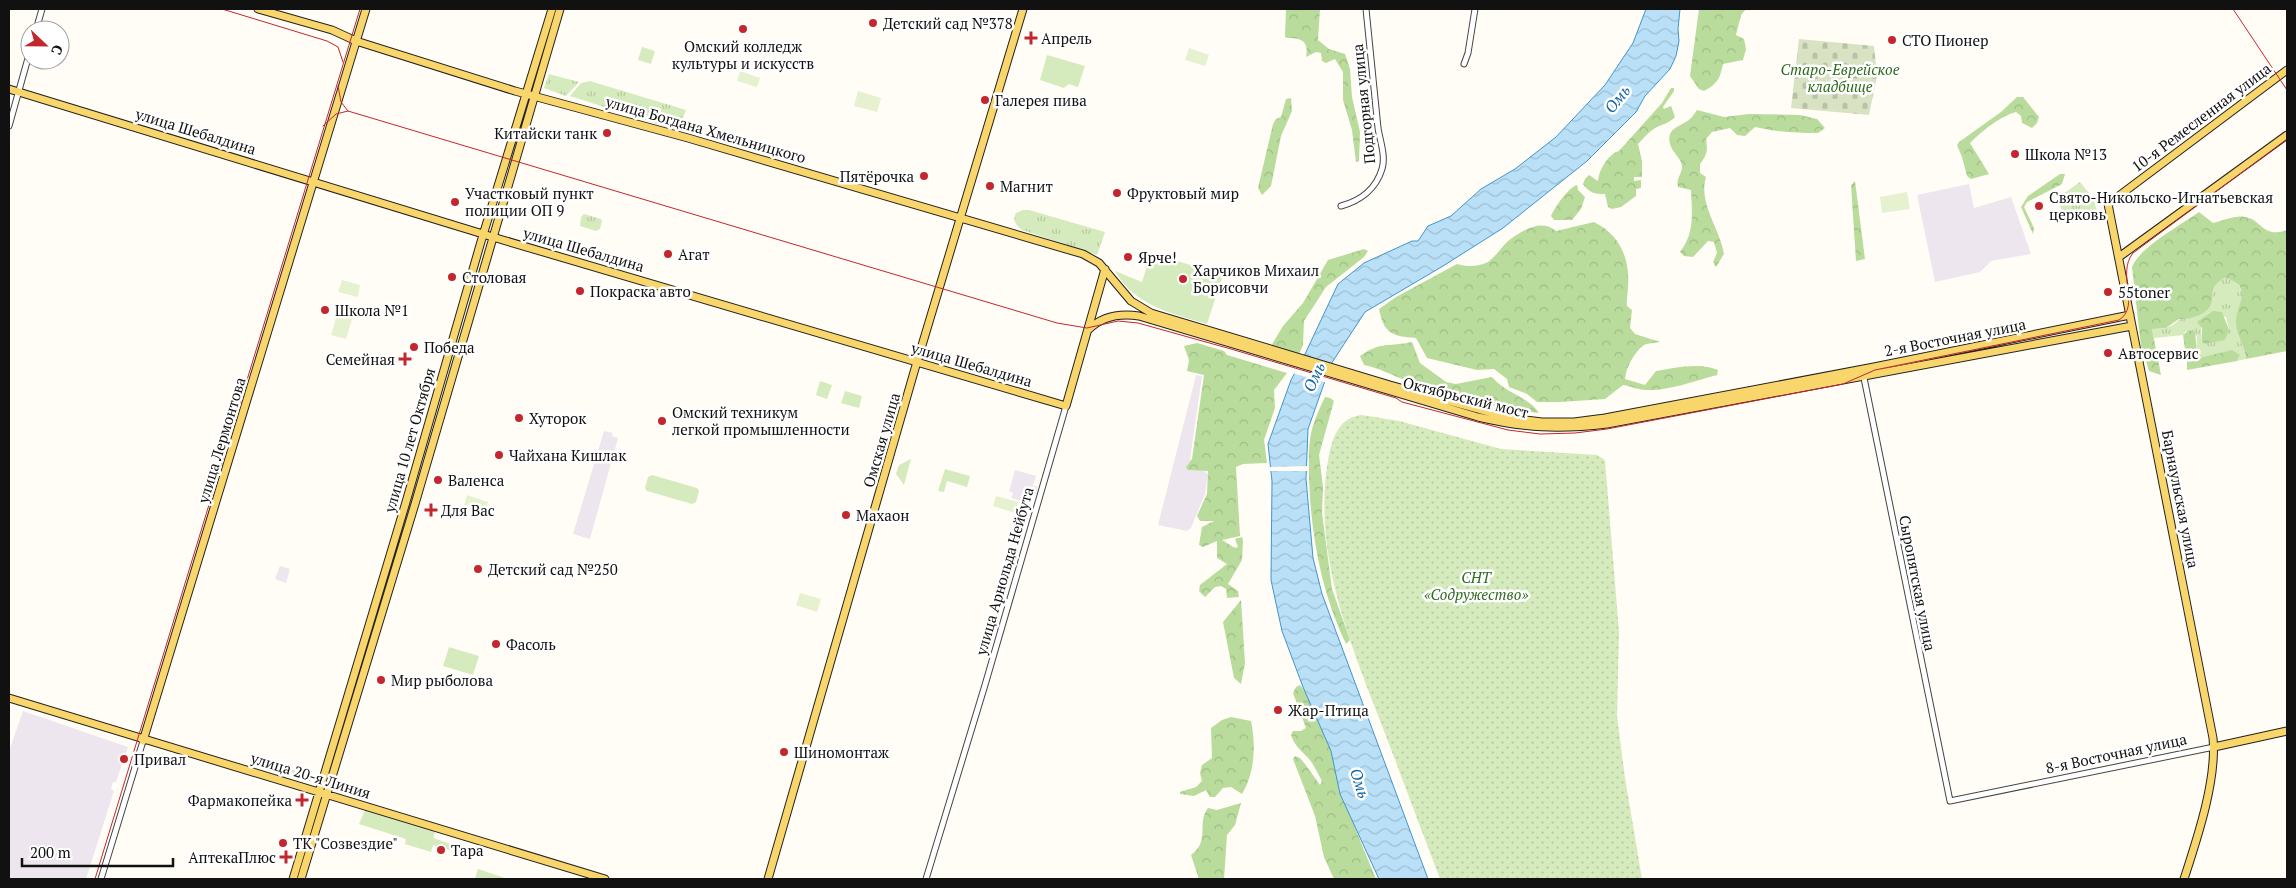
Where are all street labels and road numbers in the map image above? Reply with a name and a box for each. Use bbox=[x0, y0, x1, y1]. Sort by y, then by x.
street label: Подгорная улица bbox=[1347, 43, 1379, 165]
street label: 10-я Ремесленная улица bbox=[2127, 58, 2275, 176]
street label: улица Богдана Хмельницкого bbox=[603, 91, 808, 167]
street label: улица Шебалдина bbox=[132, 103, 259, 159]
street label: улица Шебалдина bbox=[520, 222, 647, 276]
street label: 2-я Восточная улица bbox=[1883, 313, 2028, 361]
street label: улица Шебалдина bbox=[908, 337, 1035, 391]
street label: улица 10 лет Октября bbox=[379, 365, 439, 516]
street label: Октябрьский мост bbox=[1401, 372, 1531, 422]
street label: улица Лермонтова bbox=[192, 374, 250, 506]
street label: Омская улица bbox=[858, 390, 904, 490]
street label: Барнаульская улица bbox=[2158, 428, 2204, 570]
street label: улица Арнольда Нейбута bbox=[970, 484, 1038, 658]
street label: Сыропятская улица bbox=[1895, 513, 1941, 653]
street label: 8-я Восточная улица bbox=[2044, 728, 2189, 778]
street label: улица 20-я Линия bbox=[248, 747, 373, 803]

